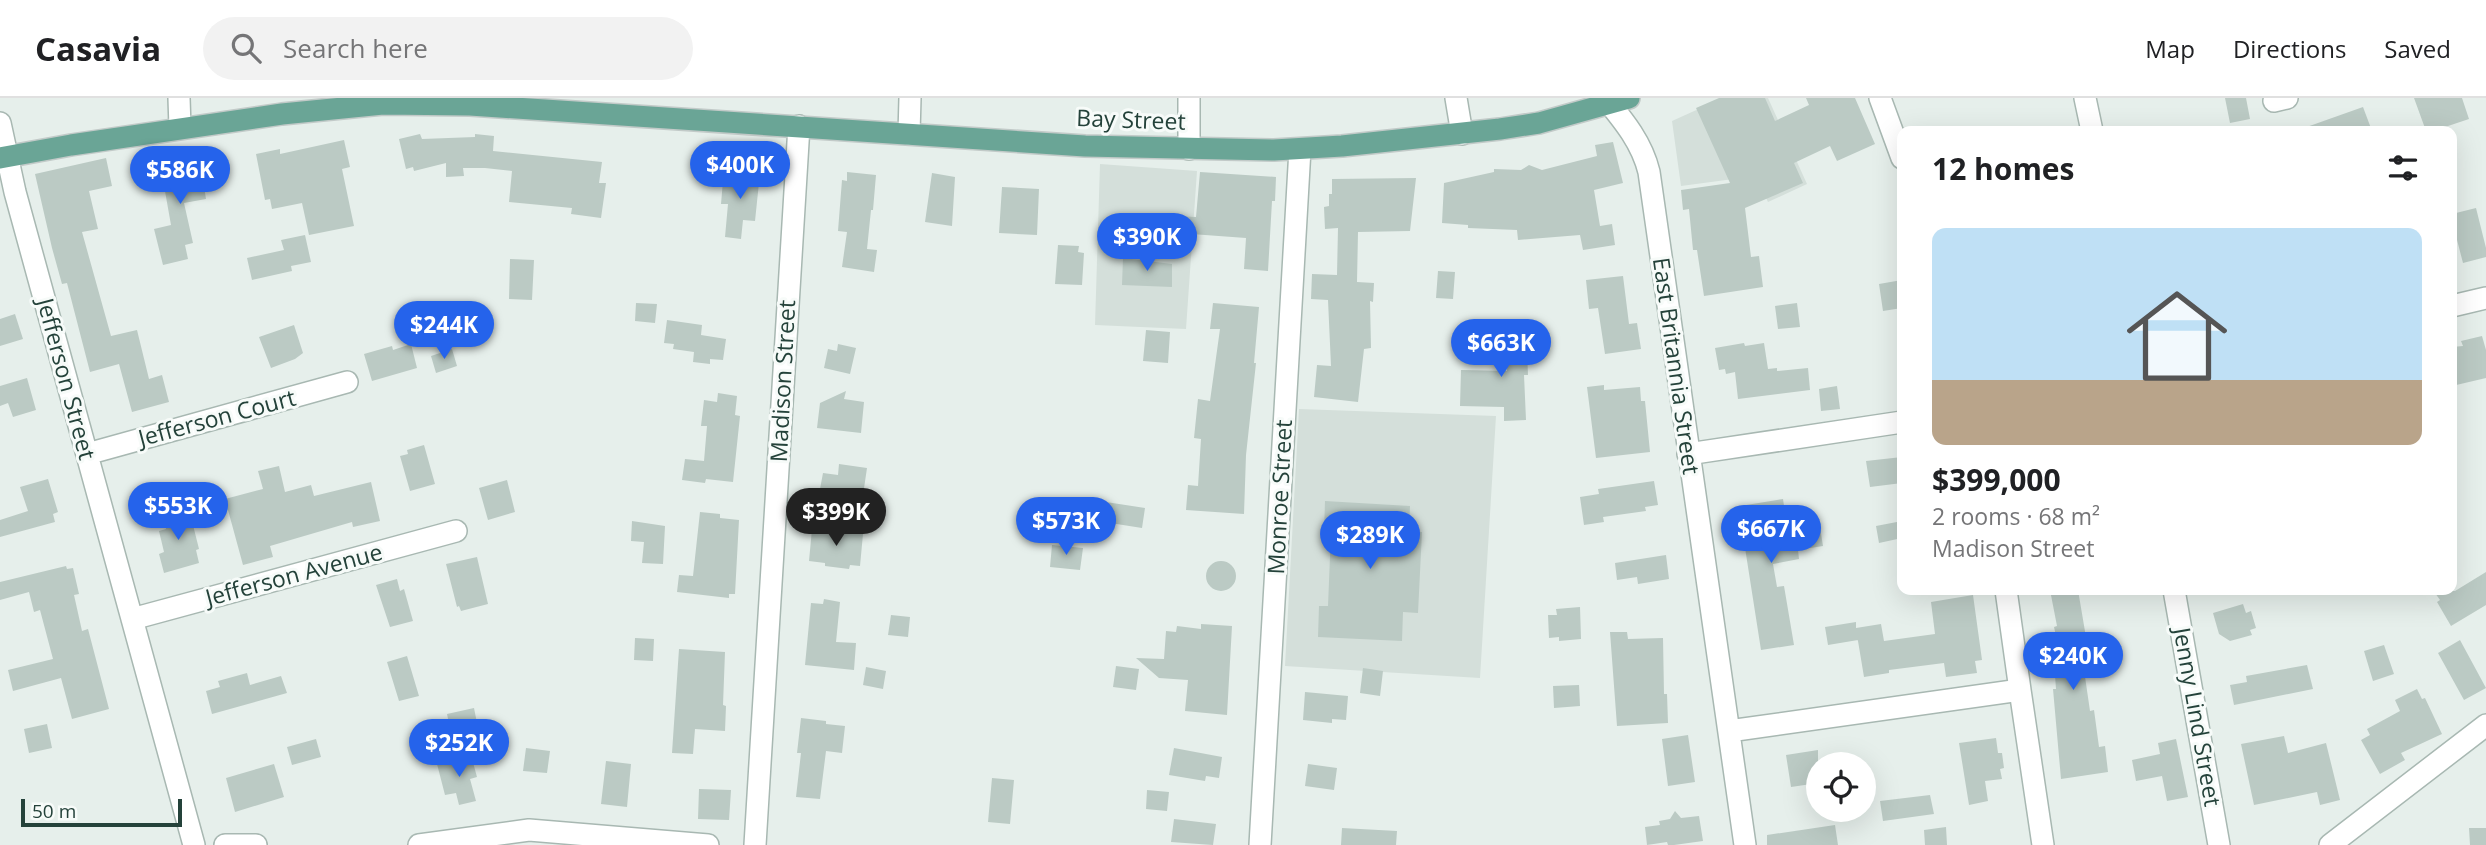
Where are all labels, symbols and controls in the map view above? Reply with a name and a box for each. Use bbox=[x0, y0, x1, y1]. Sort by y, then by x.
search box bbox=[203, 17, 693, 80]
text: Casavia bbox=[35, 26, 161, 71]
icon: search bbox=[227, 29, 265, 67]
text: Search here bbox=[283, 30, 428, 66]
text: Map bbox=[2145, 32, 2195, 65]
text: Directions bbox=[2233, 32, 2346, 65]
text: Saved bbox=[2384, 32, 2451, 65]
street label: Bay Street bbox=[1076, 101, 1186, 137]
pin: $400K bbox=[691, 141, 789, 201]
pin: $586K bbox=[131, 146, 229, 206]
text: $400K bbox=[706, 148, 774, 180]
text: 12 homes bbox=[1932, 148, 2075, 189]
icon: filters bbox=[2384, 149, 2422, 187]
text: $586K bbox=[146, 153, 214, 185]
pin: $390K bbox=[1098, 214, 1196, 273]
text: $390K bbox=[1113, 220, 1181, 252]
street label: East Britannia Street bbox=[1646, 255, 1708, 476]
icon: home bbox=[2114, 273, 2240, 399]
street label: Jefferson Street bbox=[30, 292, 104, 463]
street label: Madison Street bbox=[762, 299, 802, 463]
pin: $244K bbox=[395, 302, 493, 361]
text: $244K bbox=[410, 308, 478, 340]
pin: $663K bbox=[1452, 320, 1550, 379]
text: $663K bbox=[1467, 326, 1535, 358]
street label: Jefferson Court bbox=[133, 381, 299, 454]
street label: Monroe Street bbox=[1259, 419, 1299, 575]
text: $399,000 bbox=[1932, 459, 2061, 500]
pin: $553K bbox=[129, 482, 227, 542]
text: $553K bbox=[144, 489, 212, 521]
pin: $399K bbox=[787, 489, 885, 548]
text: $399K bbox=[802, 495, 870, 527]
pin: $573K bbox=[1017, 498, 1115, 557]
text: 2 rooms · 68 m² bbox=[1932, 500, 2100, 532]
text: $573K bbox=[1032, 504, 1100, 536]
pin: $667K bbox=[1722, 505, 1820, 565]
pin: $289K bbox=[1321, 512, 1419, 571]
text: $667K bbox=[1737, 512, 1805, 544]
text: $289K bbox=[1336, 518, 1404, 550]
text: Madison Street bbox=[1932, 532, 2094, 564]
street label: Jefferson Avenue bbox=[200, 535, 386, 614]
street label: Jenny Lind Street bbox=[2166, 623, 2229, 809]
pin: $240K bbox=[2024, 632, 2122, 692]
text: $240K bbox=[2039, 639, 2107, 671]
pin: $252K bbox=[410, 720, 508, 779]
text: $252K bbox=[425, 726, 493, 758]
map controls bbox=[1806, 752, 1876, 822]
button: locate bbox=[1806, 752, 1876, 822]
scale bar bbox=[21, 796, 182, 828]
text: 50 m bbox=[32, 798, 76, 824]

